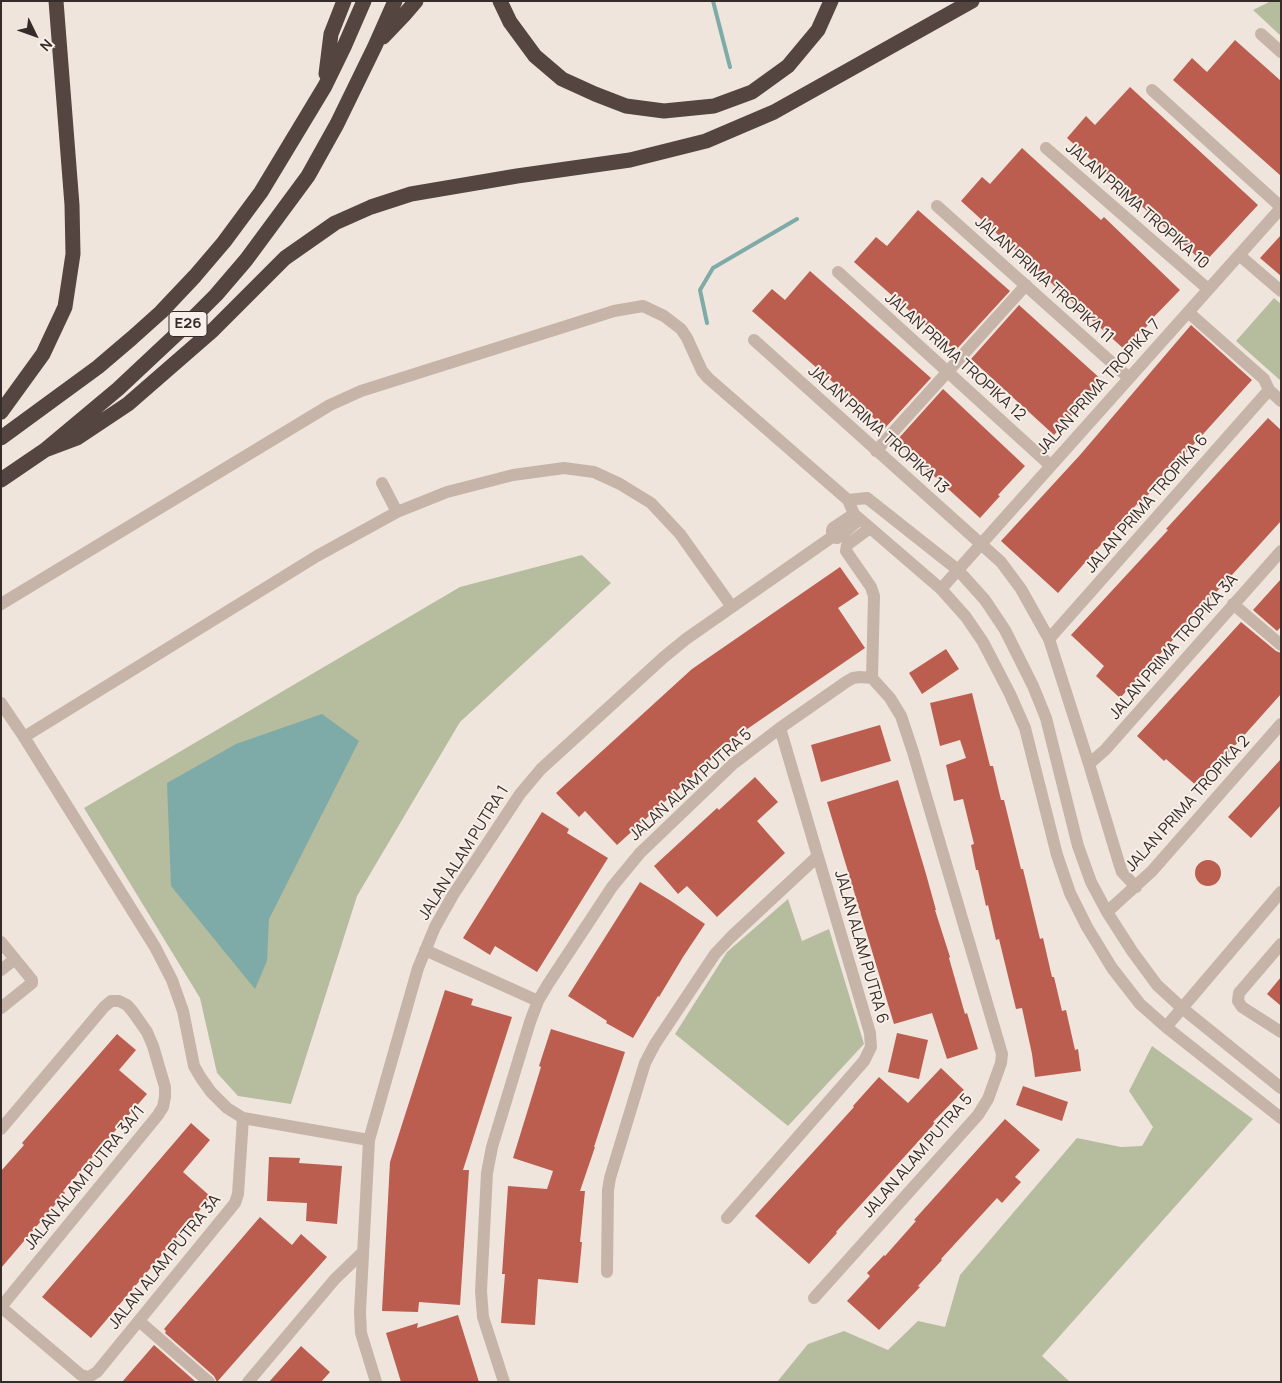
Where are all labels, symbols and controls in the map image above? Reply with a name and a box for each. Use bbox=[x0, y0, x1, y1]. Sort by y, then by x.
north arrow bbox=[10, 10, 60, 60]
text: N bbox=[36, 35, 57, 55]
street label: JALAN PRIMA TROPIKA 10 bbox=[1061, 139, 1213, 273]
street label: JALAN PRIMA TROPIKA 11 bbox=[971, 213, 1117, 347]
street label: JALAN PRIMA TROPIKA 12 bbox=[881, 289, 1029, 425]
road number: E26 bbox=[169, 312, 207, 336]
street label: JALAN PRIMA TROPIKA 7 bbox=[1033, 315, 1165, 459]
street label: JALAN PRIMA TROPIKA 13 bbox=[804, 362, 952, 498]
street label: JALAN PRIMA TROPIKA 6 bbox=[1082, 431, 1212, 577]
street label: JALAN PRIMA TROPIKA 3A bbox=[1106, 570, 1242, 724]
street label: JALAN ALAM PUTRA 5 bbox=[626, 725, 756, 845]
street label: JALAN PRIMA TROPIKA 2 bbox=[1122, 732, 1254, 876]
street label: JALAN ALAM PUTRA 1 bbox=[415, 782, 513, 924]
street label: JALAN ALAM PUTRA 6 bbox=[830, 868, 892, 1026]
street label: JALAN ALAM PUTRA 5 bbox=[859, 1090, 977, 1222]
street label: JALAN ALAM PUTRA 3A/1 bbox=[21, 1102, 149, 1254]
street label: JALAN ALAM PUTRA 3A bbox=[105, 1191, 225, 1333]

